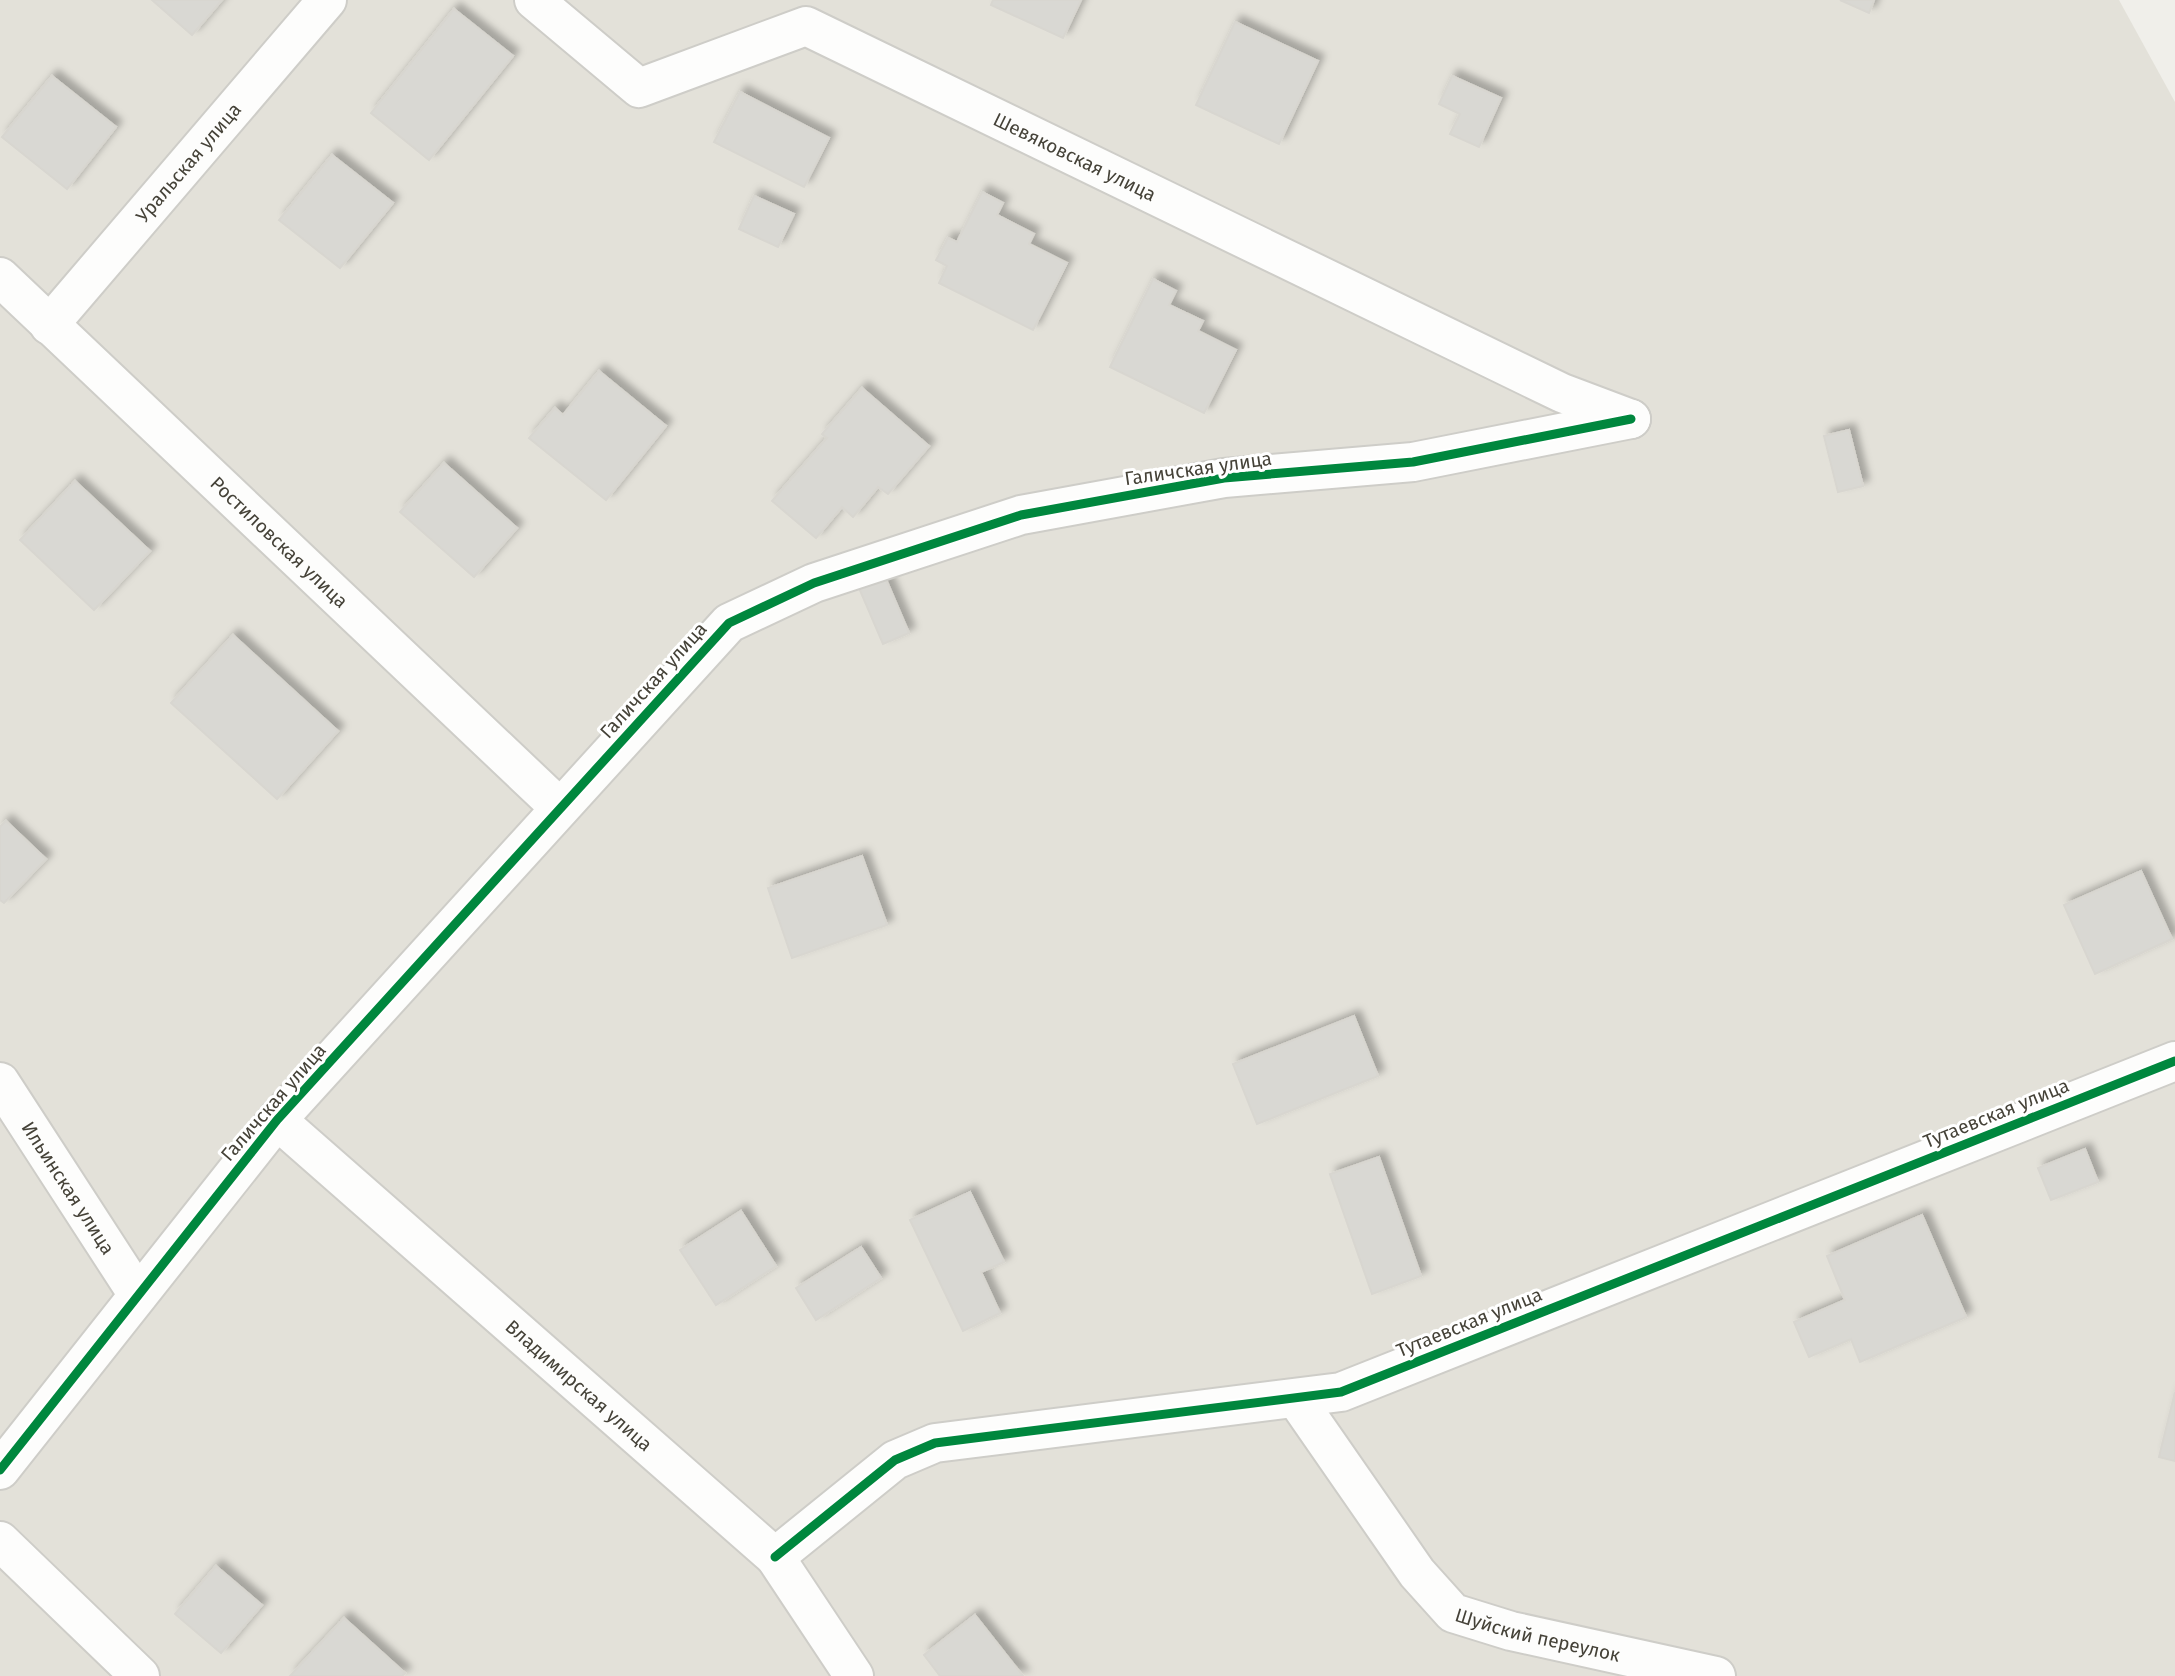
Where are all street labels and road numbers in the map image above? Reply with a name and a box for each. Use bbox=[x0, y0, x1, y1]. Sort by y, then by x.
street label: Уральская улица bbox=[131, 98, 246, 227]
street label: Шевяковская улица bbox=[990, 108, 1160, 206]
street label: Галичская улица bbox=[1123, 447, 1273, 490]
street label: Ростиловская улица bbox=[205, 472, 353, 613]
street label: Галичская улица bbox=[595, 618, 712, 743]
street label: Галичская улица bbox=[216, 1039, 331, 1166]
street label: Тутаевская улица bbox=[1920, 1074, 2072, 1153]
street label: Ильинская улица bbox=[17, 1117, 120, 1259]
street label: Тутаевская улица bbox=[1393, 1283, 1545, 1362]
street label: Владимирская улица bbox=[501, 1315, 657, 1456]
street label: Шуйский переулок bbox=[1452, 1603, 1623, 1667]

